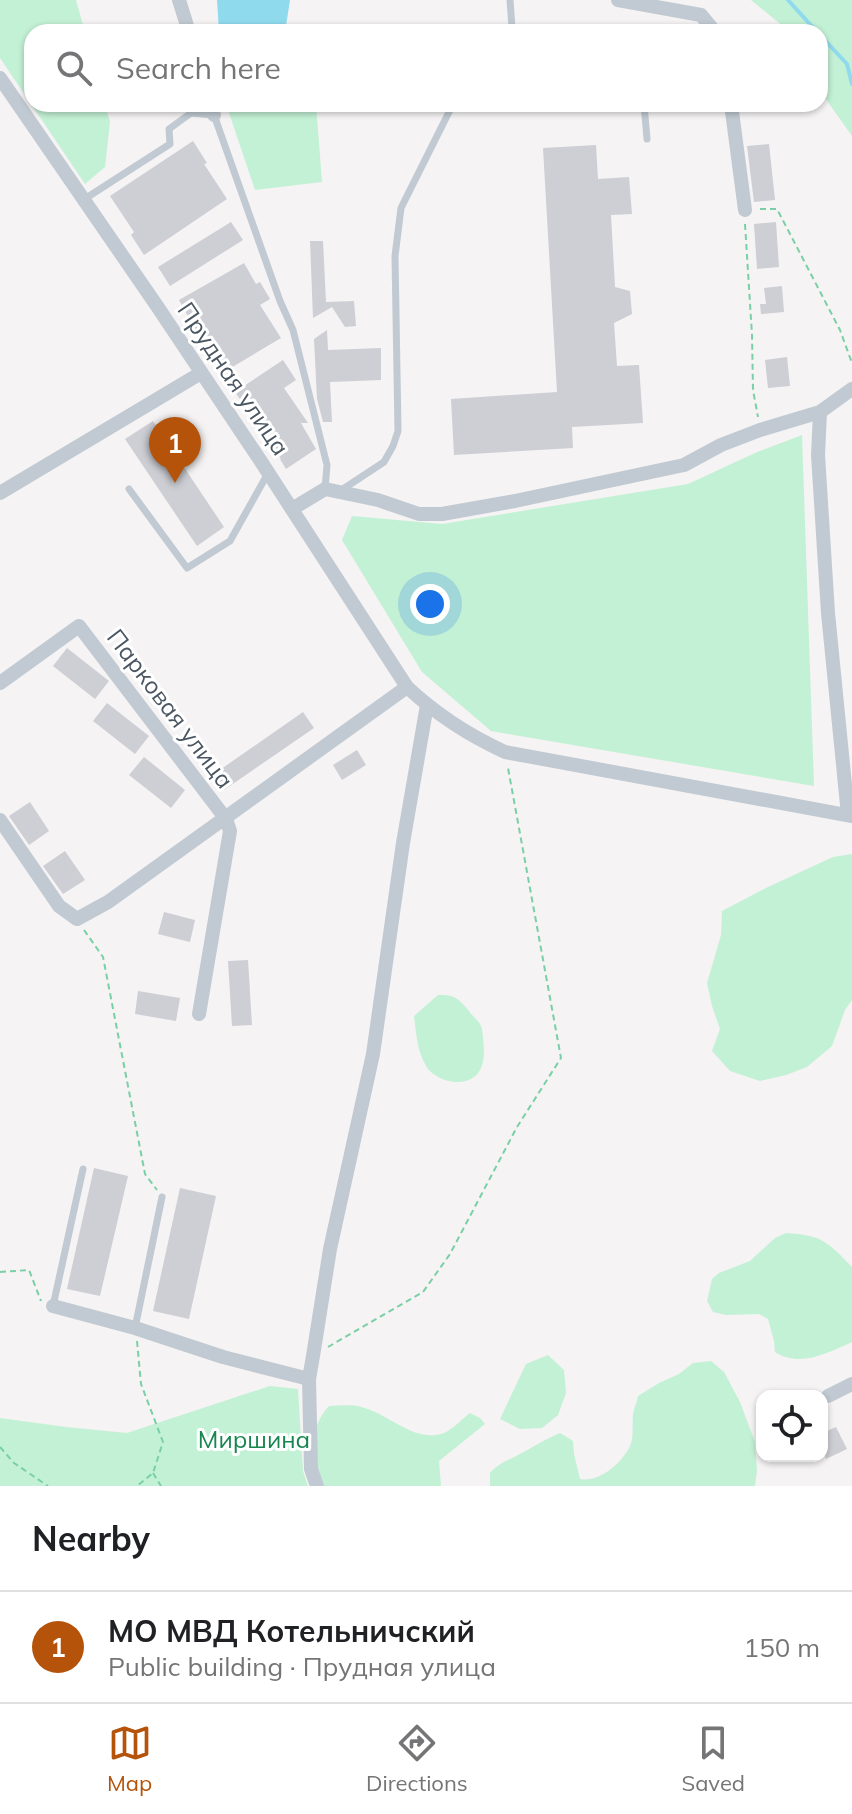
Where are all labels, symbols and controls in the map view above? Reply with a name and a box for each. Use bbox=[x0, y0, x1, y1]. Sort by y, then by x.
search box bbox=[24, 24, 828, 112]
icon: search bbox=[52, 46, 96, 90]
text: Search here bbox=[116, 49, 281, 87]
street label: Прудная улица bbox=[171, 296, 296, 461]
pin: 1 bbox=[149, 417, 201, 483]
your location bbox=[410, 584, 450, 624]
street label: Парковая улица bbox=[101, 623, 241, 794]
map controls bbox=[756, 1390, 828, 1462]
button: locate bbox=[756, 1390, 828, 1462]
park label: Миршина bbox=[198, 1424, 310, 1454]
text: Nearby bbox=[32, 1517, 150, 1560]
text: МО МВД Котельничский bbox=[108, 1612, 475, 1650]
text: 1 bbox=[50, 1631, 66, 1664]
text: 150 m bbox=[744, 1631, 820, 1664]
text: Public building · Прудная улица bbox=[108, 1650, 496, 1683]
tab: Map bbox=[107, 1721, 152, 1797]
tab: Directions bbox=[366, 1721, 468, 1797]
tab: Saved bbox=[682, 1721, 745, 1797]

